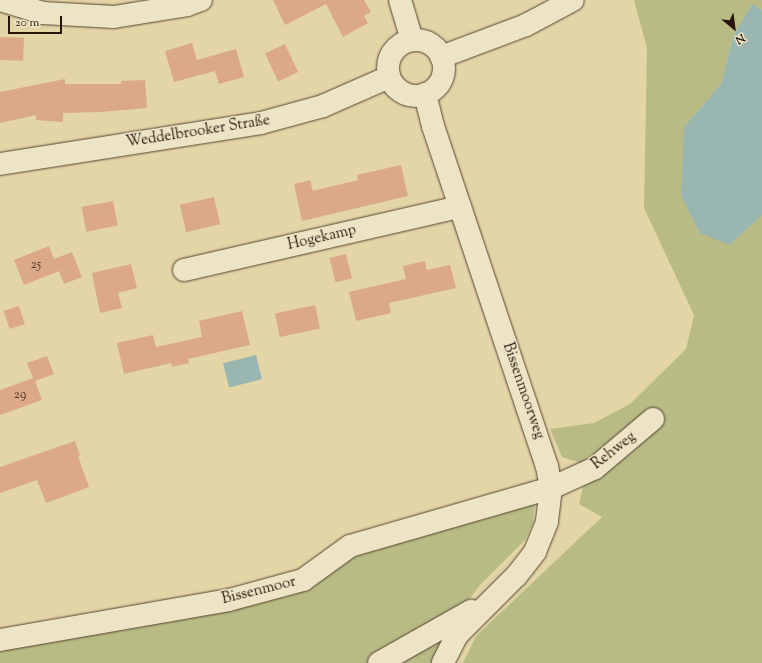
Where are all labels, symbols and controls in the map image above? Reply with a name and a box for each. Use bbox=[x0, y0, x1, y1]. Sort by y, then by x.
scale bar bbox=[10, 8, 64, 34]
north arrow bbox=[714, 8, 754, 48]
text: 20 m bbox=[15, 14, 39, 32]
text: N bbox=[732, 29, 748, 48]
street label: Weddelbrooker Straße bbox=[125, 112, 271, 152]
street label: Hogekamp bbox=[286, 221, 358, 255]
house number: 25 bbox=[31, 257, 41, 273]
street label: Bissenmoorweg bbox=[498, 340, 548, 442]
house number: 29 bbox=[14, 387, 26, 403]
street label: Rehweg bbox=[588, 428, 640, 474]
street label: Bissenmoor bbox=[220, 573, 298, 609]

